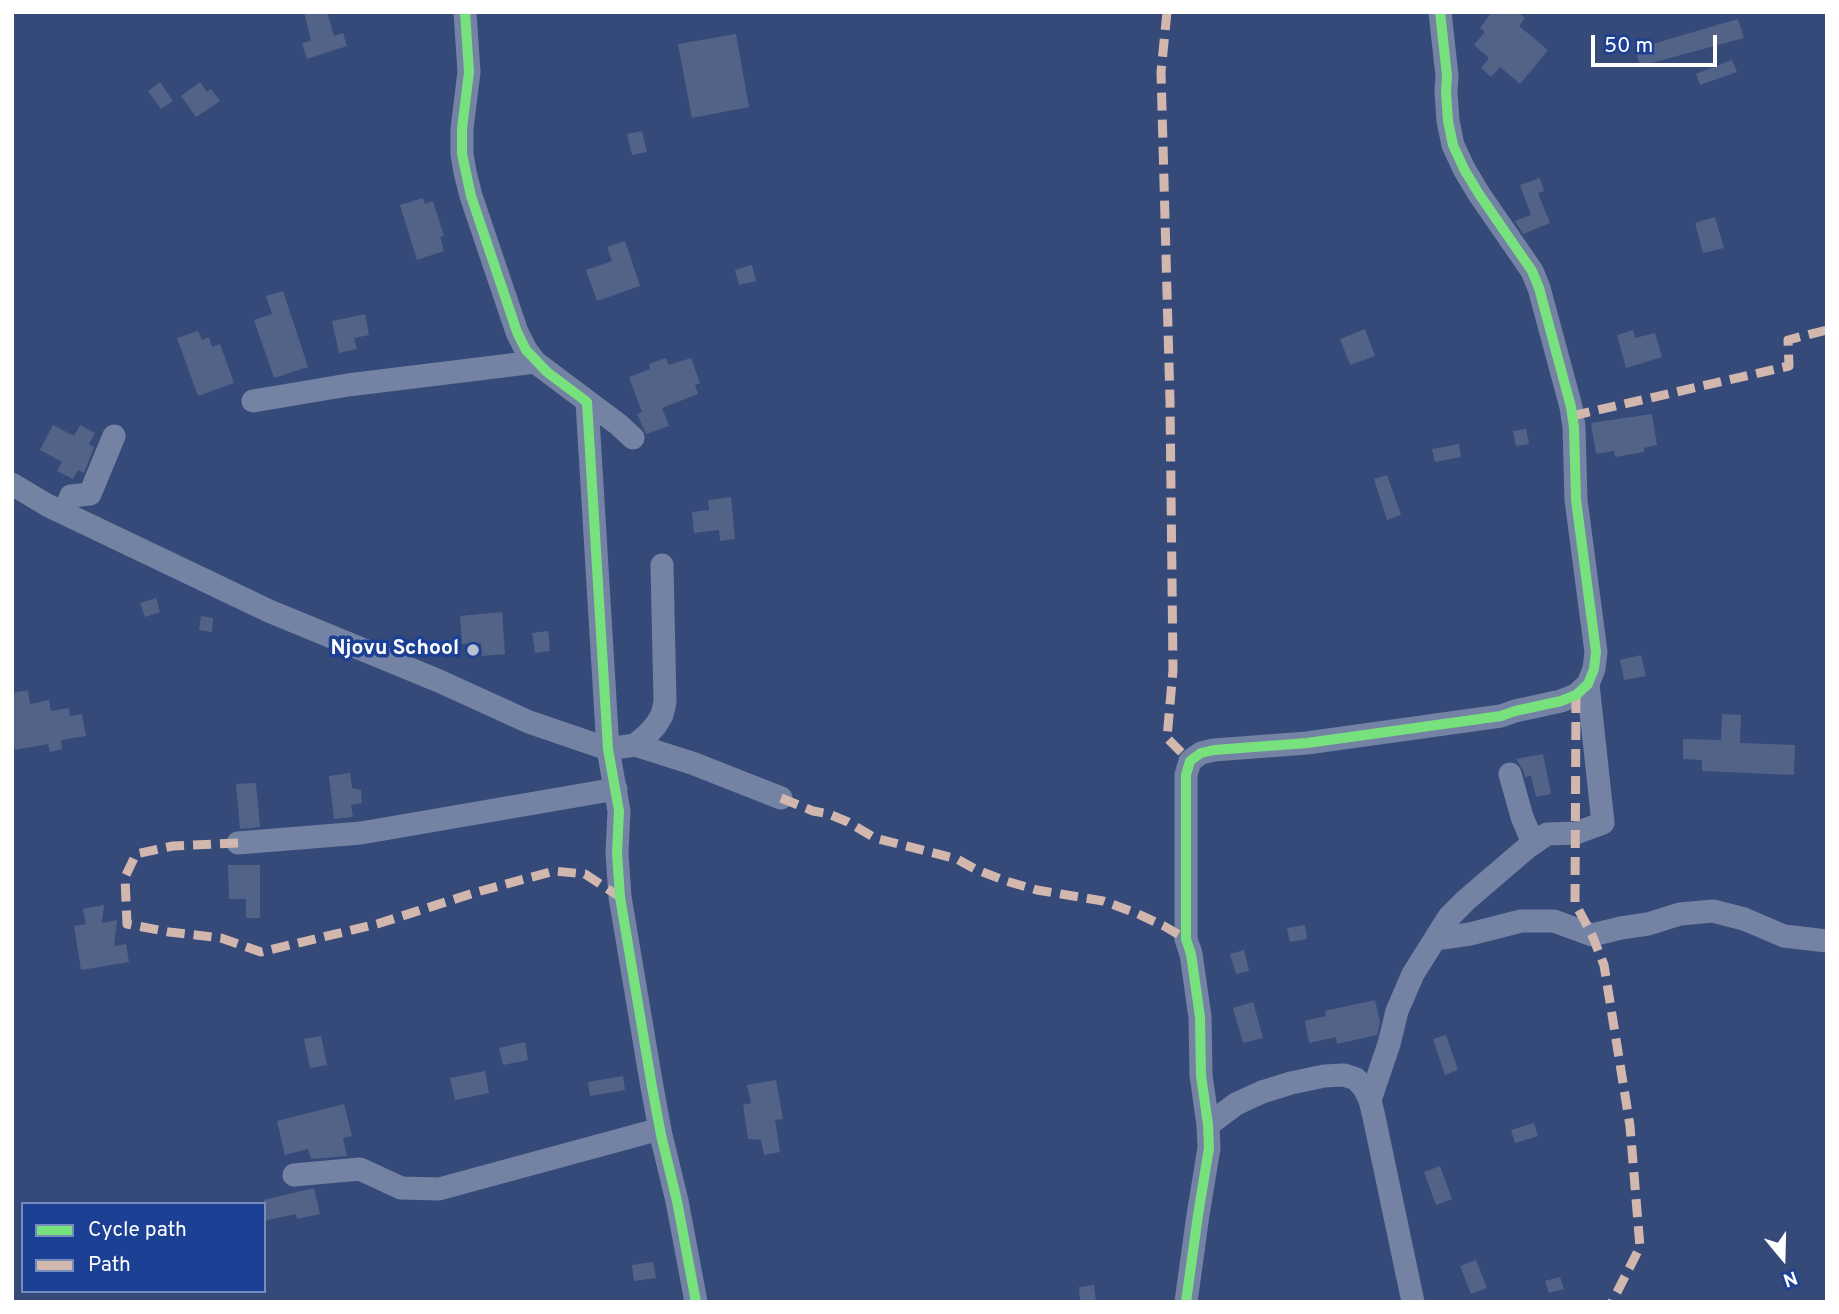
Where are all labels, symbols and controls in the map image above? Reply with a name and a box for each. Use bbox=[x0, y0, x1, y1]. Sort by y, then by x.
scale bar bbox=[1594, 21, 1720, 65]
text: 50 m bbox=[1604, 33, 1653, 60]
place label: Njovu School bbox=[331, 637, 459, 663]
marker: Njovu School bbox=[465, 642, 481, 658]
legend bbox=[21, 1202, 266, 1293]
text: Cycle path bbox=[88, 1217, 187, 1244]
north arrow bbox=[1748, 1223, 1818, 1293]
text: Path bbox=[88, 1252, 131, 1279]
text: N bbox=[1779, 1264, 1800, 1291]

